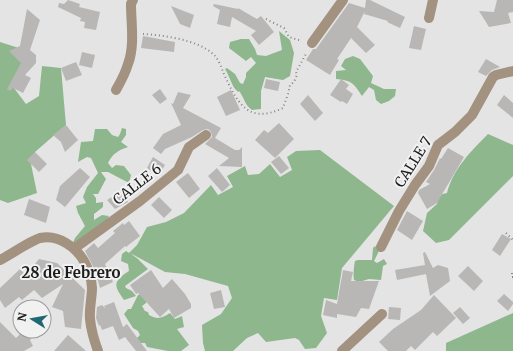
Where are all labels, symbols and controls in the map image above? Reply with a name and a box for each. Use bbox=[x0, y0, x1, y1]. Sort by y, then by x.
street label: CALLE 7 bbox=[390, 133, 436, 191]
street label: CALLE 6 bbox=[109, 159, 165, 209]
district label: 28 de Febrero bbox=[21, 263, 121, 282]
north arrow bbox=[12, 299, 52, 339]
text: N bbox=[14, 311, 30, 323]

